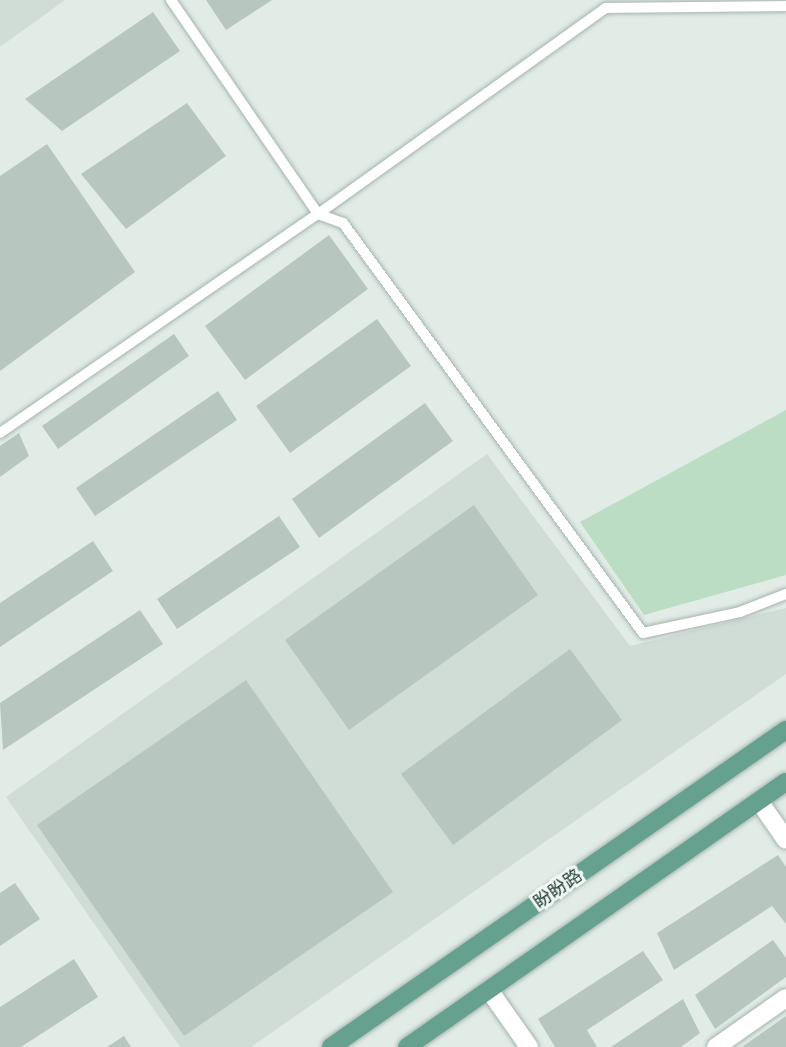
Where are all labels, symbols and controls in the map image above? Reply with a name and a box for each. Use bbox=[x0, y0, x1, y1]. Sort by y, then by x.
street label: 盼盼路 bbox=[530, 865, 586, 913]

